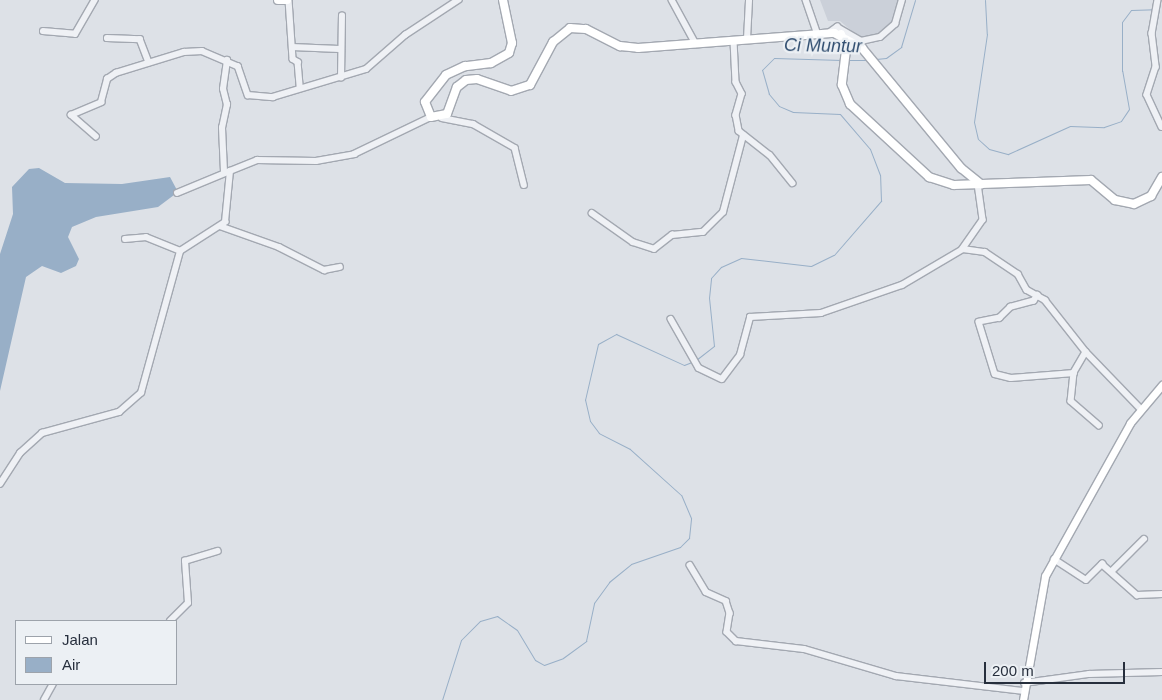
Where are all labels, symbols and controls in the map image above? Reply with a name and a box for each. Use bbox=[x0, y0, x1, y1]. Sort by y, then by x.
water label: Ci Muntur bbox=[784, 35, 862, 57]
legend bbox=[15, 620, 178, 685]
text: Jalan bbox=[62, 631, 98, 648]
scale bar bbox=[987, 652, 1128, 684]
text: Air bbox=[62, 656, 80, 673]
text: 200 m bbox=[992, 662, 1034, 679]

